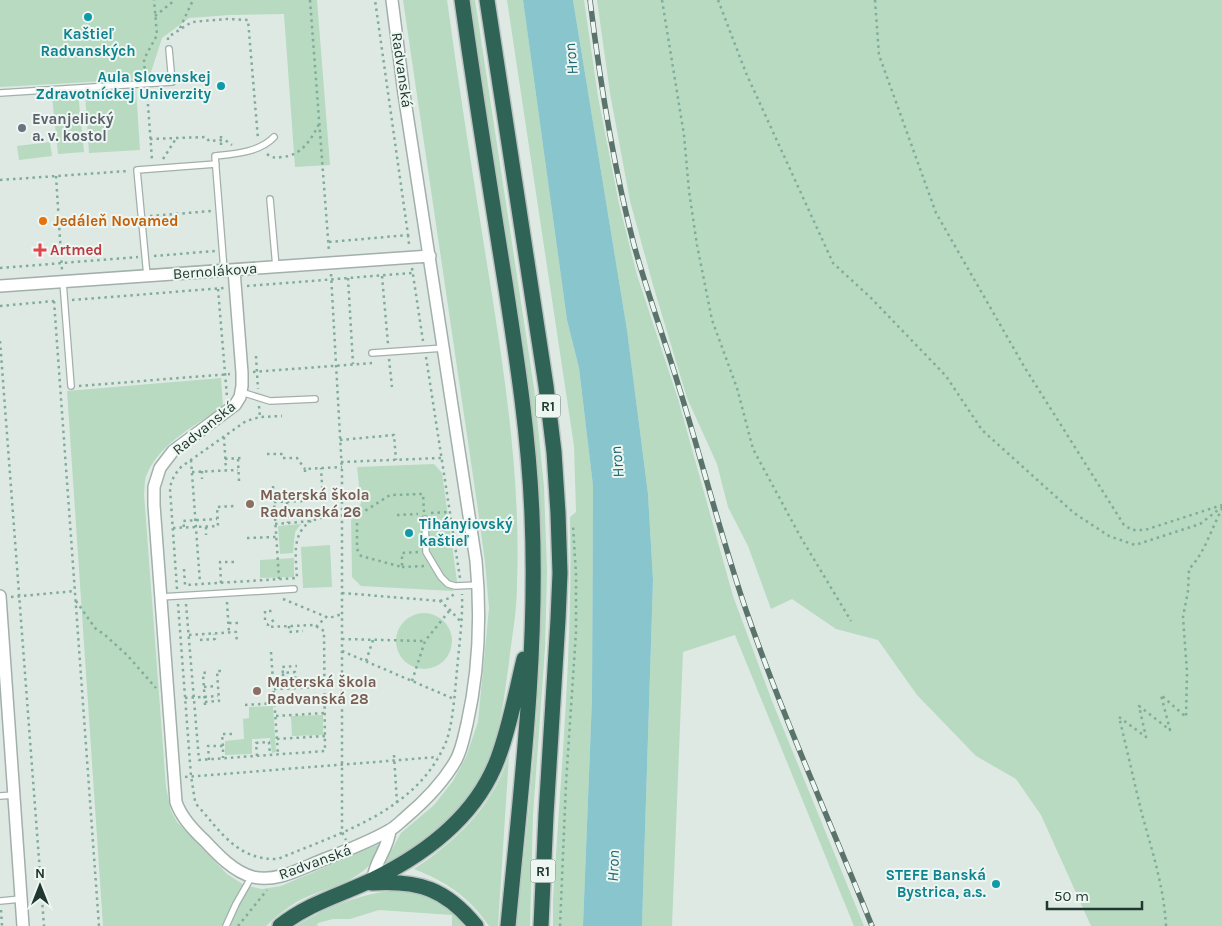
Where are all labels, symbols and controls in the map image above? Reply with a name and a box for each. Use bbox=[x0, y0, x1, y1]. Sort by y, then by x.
marker: Kaštieľ Radvanských bbox=[82, 11, 94, 23]
place label: Kaštieľ Radvanských bbox=[40, 25, 136, 60]
street label: Radvanská bbox=[388, 31, 416, 109]
water label: Hron bbox=[560, 42, 582, 76]
place label: Aula Slovenskej Zdravotníckej Univerzity bbox=[36, 68, 211, 103]
marker: Aula Slovenskej Zdravotníckej Univerzity bbox=[215, 80, 227, 92]
place label: Evanjelický a. v. kostol bbox=[32, 110, 114, 145]
marker: Evanjelický a. v. kostol bbox=[16, 122, 28, 134]
place label: Jedáleň Novamed bbox=[53, 212, 178, 230]
marker: Jedáleň Novamed bbox=[37, 215, 49, 227]
place label: Artmed bbox=[50, 241, 103, 259]
marker: Artmed bbox=[34, 244, 46, 256]
street label: Bernolákova bbox=[172, 259, 258, 283]
road number: R1 bbox=[536, 394, 560, 418]
street label: Radvanská bbox=[169, 397, 239, 459]
water label: Hron bbox=[606, 445, 628, 479]
place label: Materská škola Radvanská 26 bbox=[260, 486, 370, 521]
marker: Materská škola Radvanská 26 bbox=[244, 498, 256, 510]
place label: Tihányiovský kaštieľ bbox=[419, 515, 513, 550]
marker: Tihányiovský kaštieľ bbox=[403, 527, 415, 539]
place label: Materská škola Radvanská 28 bbox=[267, 673, 377, 708]
marker: Materská škola Radvanská 28 bbox=[251, 685, 263, 697]
street label: Radvanská bbox=[276, 841, 354, 883]
water label: Hron bbox=[603, 850, 623, 882]
road number: R1 bbox=[530, 859, 556, 882]
north arrow bbox=[15, 861, 65, 911]
text: N bbox=[35, 865, 45, 882]
place label: STEFE Banská Bystrica, a.s. bbox=[885, 866, 986, 901]
marker: STEFE Banská Bystrica, a.s. bbox=[990, 878, 1002, 890]
scale bar bbox=[1047, 878, 1142, 910]
text: 50 m bbox=[1054, 887, 1089, 905]

